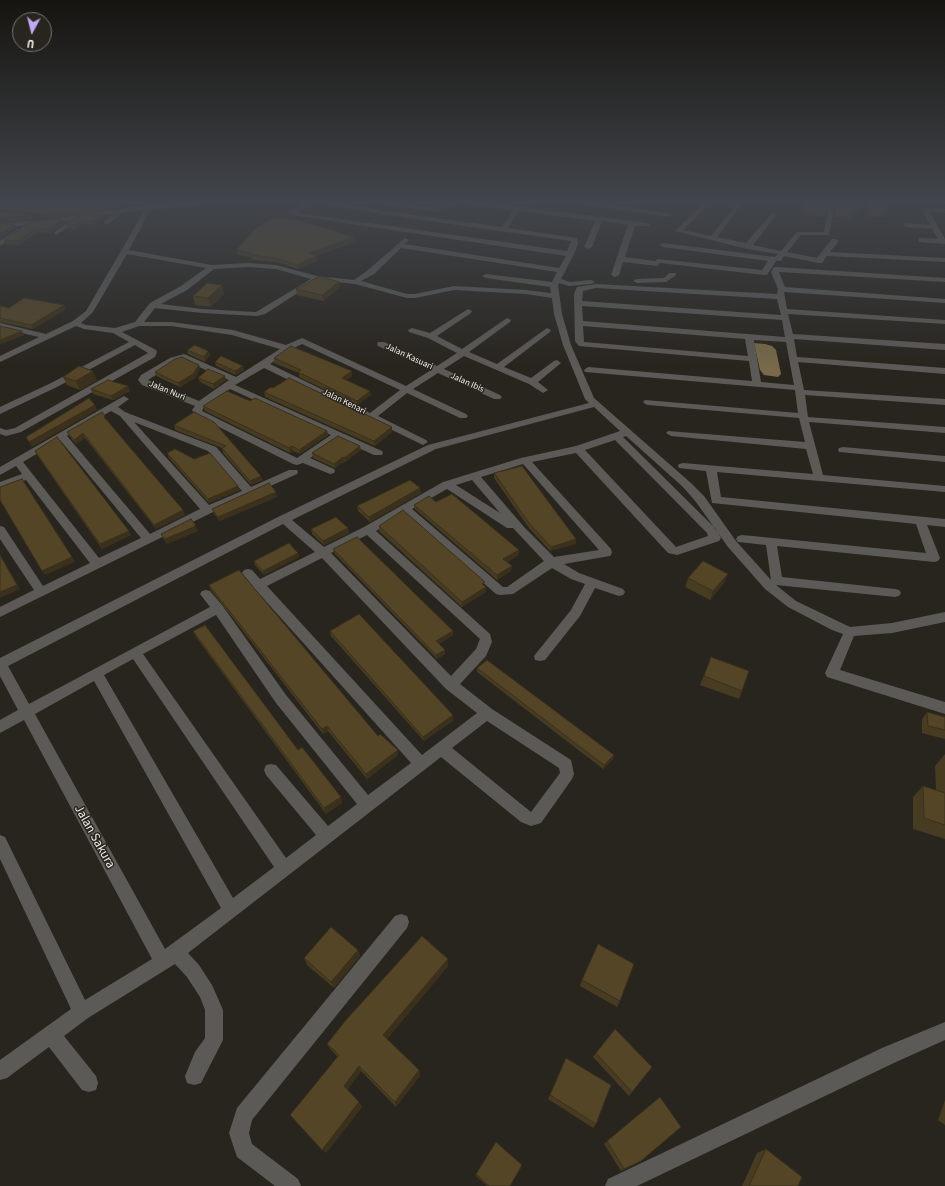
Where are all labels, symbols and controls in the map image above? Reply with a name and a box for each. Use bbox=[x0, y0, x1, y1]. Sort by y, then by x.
north arrow bbox=[12, 12, 52, 52]
text: U bbox=[26, 36, 35, 51]
street label: Jalan Kasuari bbox=[384, 341, 434, 373]
street label: Jalan Ibis bbox=[448, 371, 486, 395]
street label: Jalan Nuri bbox=[147, 379, 187, 403]
street label: Jalan Kenari bbox=[321, 387, 367, 417]
street label: Jalan Sakura bbox=[70, 803, 118, 871]

